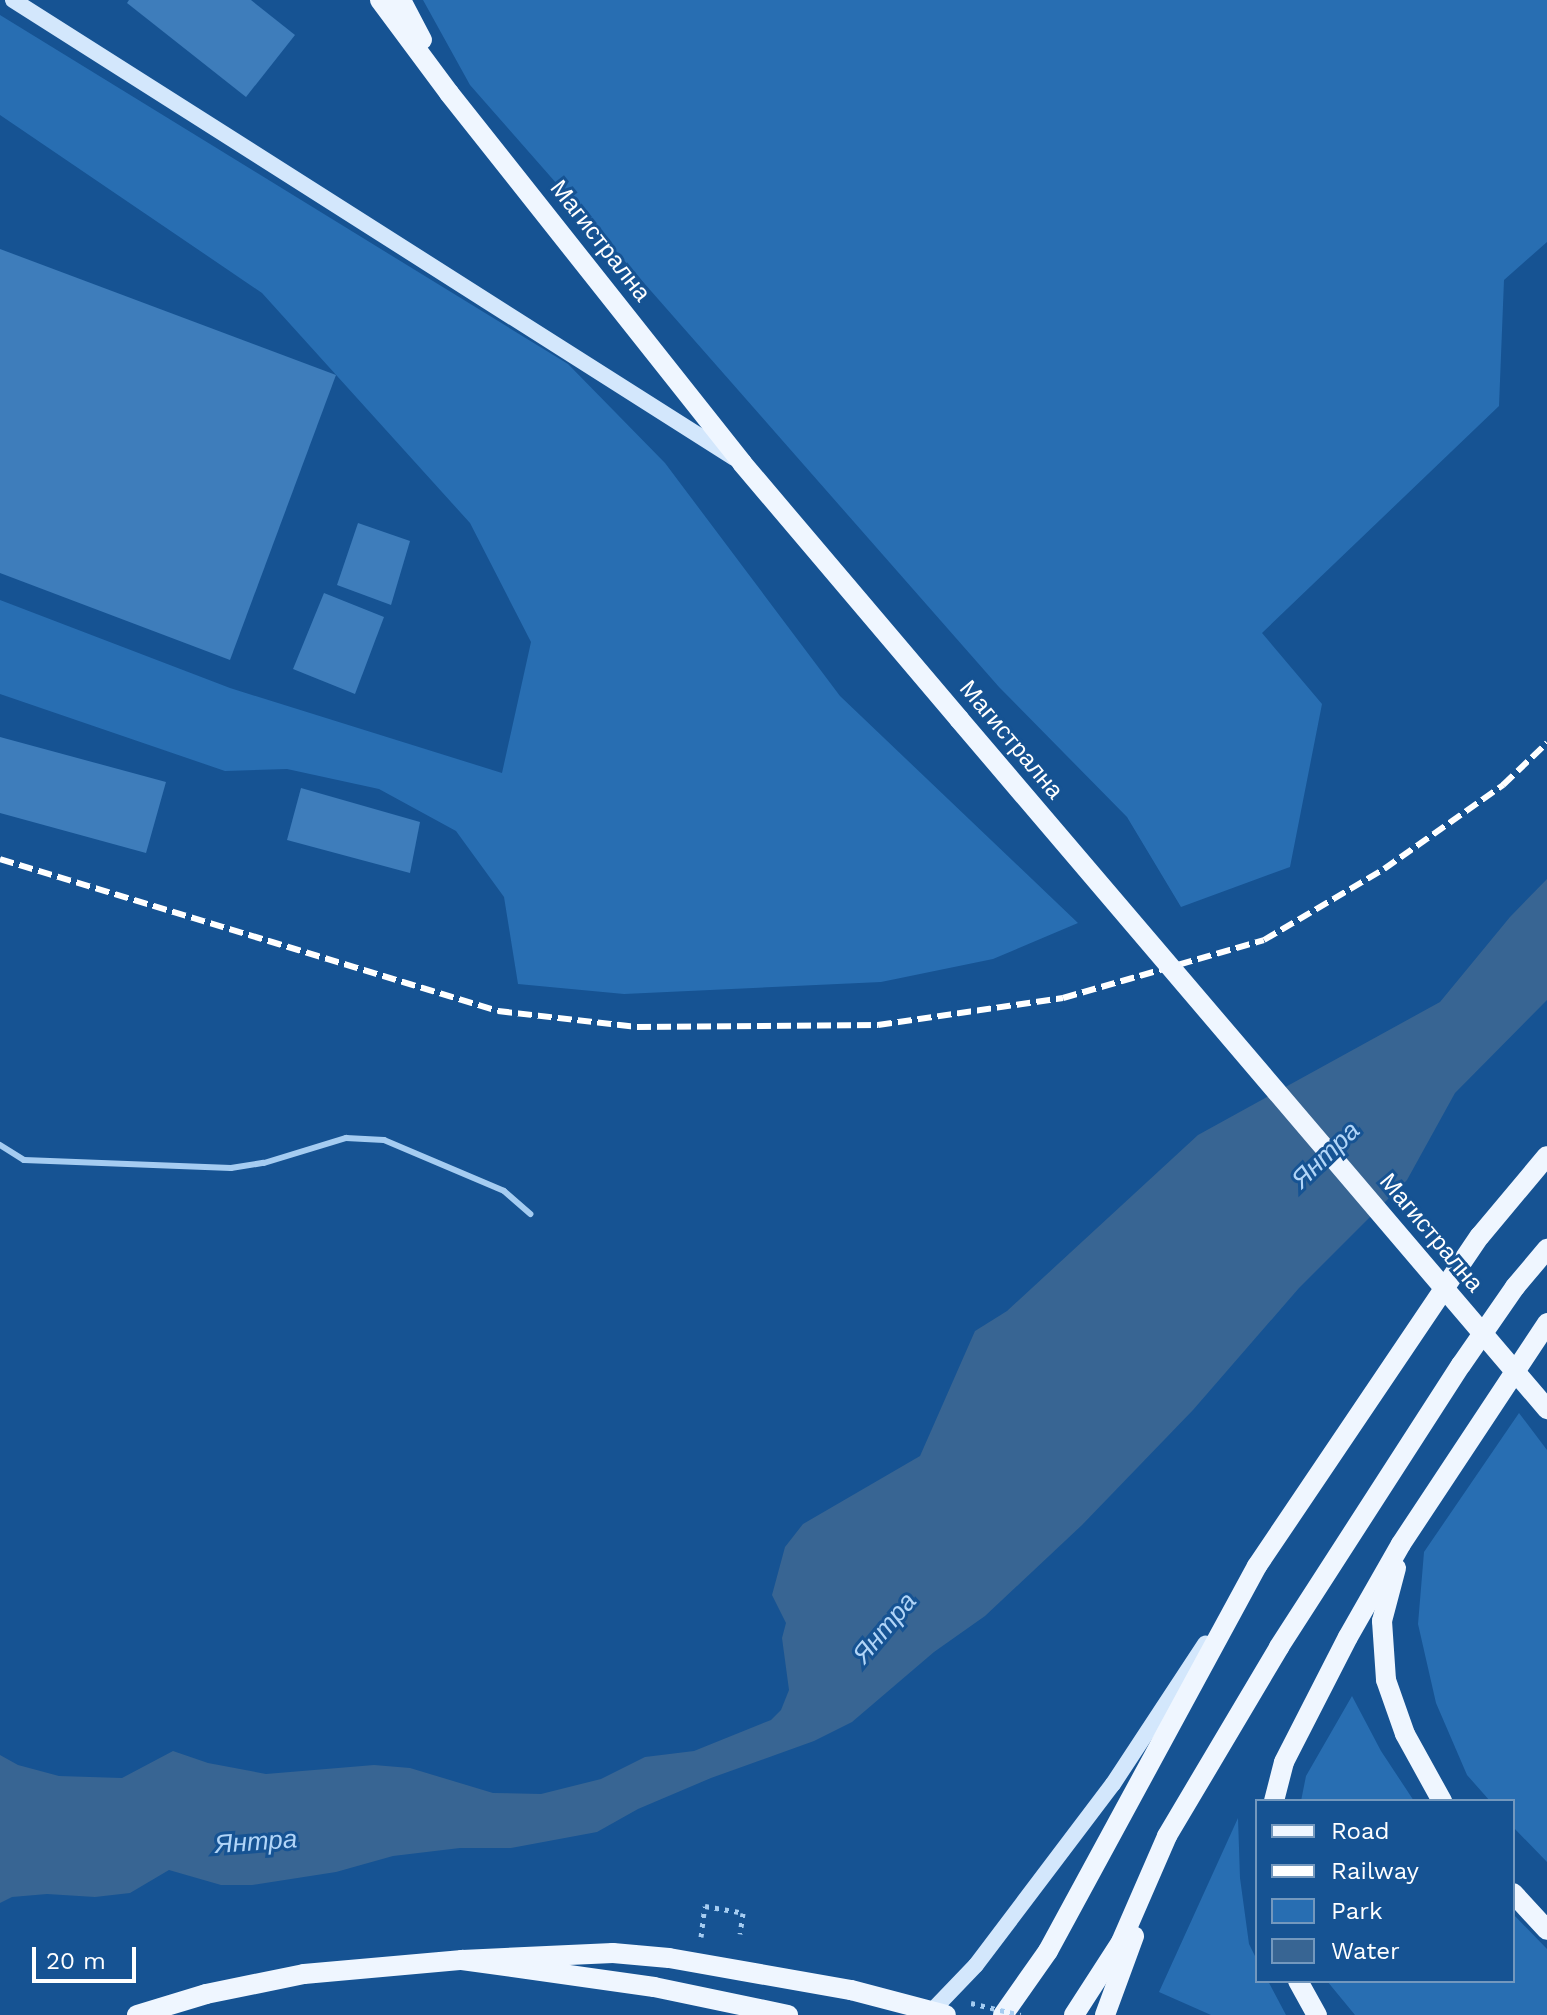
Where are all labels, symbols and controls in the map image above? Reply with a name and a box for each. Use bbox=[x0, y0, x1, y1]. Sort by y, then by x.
street label: Магистрална bbox=[544, 175, 656, 307]
street label: Магистрална bbox=[953, 675, 1069, 805]
water label: Янтра bbox=[1286, 1115, 1366, 1195]
street label: Магистрална bbox=[1373, 1168, 1489, 1298]
water label: Янтра bbox=[847, 1586, 923, 1670]
legend bbox=[1255, 1799, 1515, 1983]
text: Road bbox=[1331, 1817, 1390, 1845]
water label: Янтра bbox=[214, 1824, 298, 1860]
text: Railway bbox=[1331, 1857, 1419, 1885]
text: Park bbox=[1331, 1897, 1383, 1925]
scale bar bbox=[36, 1931, 140, 1981]
text: Water bbox=[1331, 1937, 1400, 1965]
text: 20 m bbox=[46, 1947, 106, 1975]

